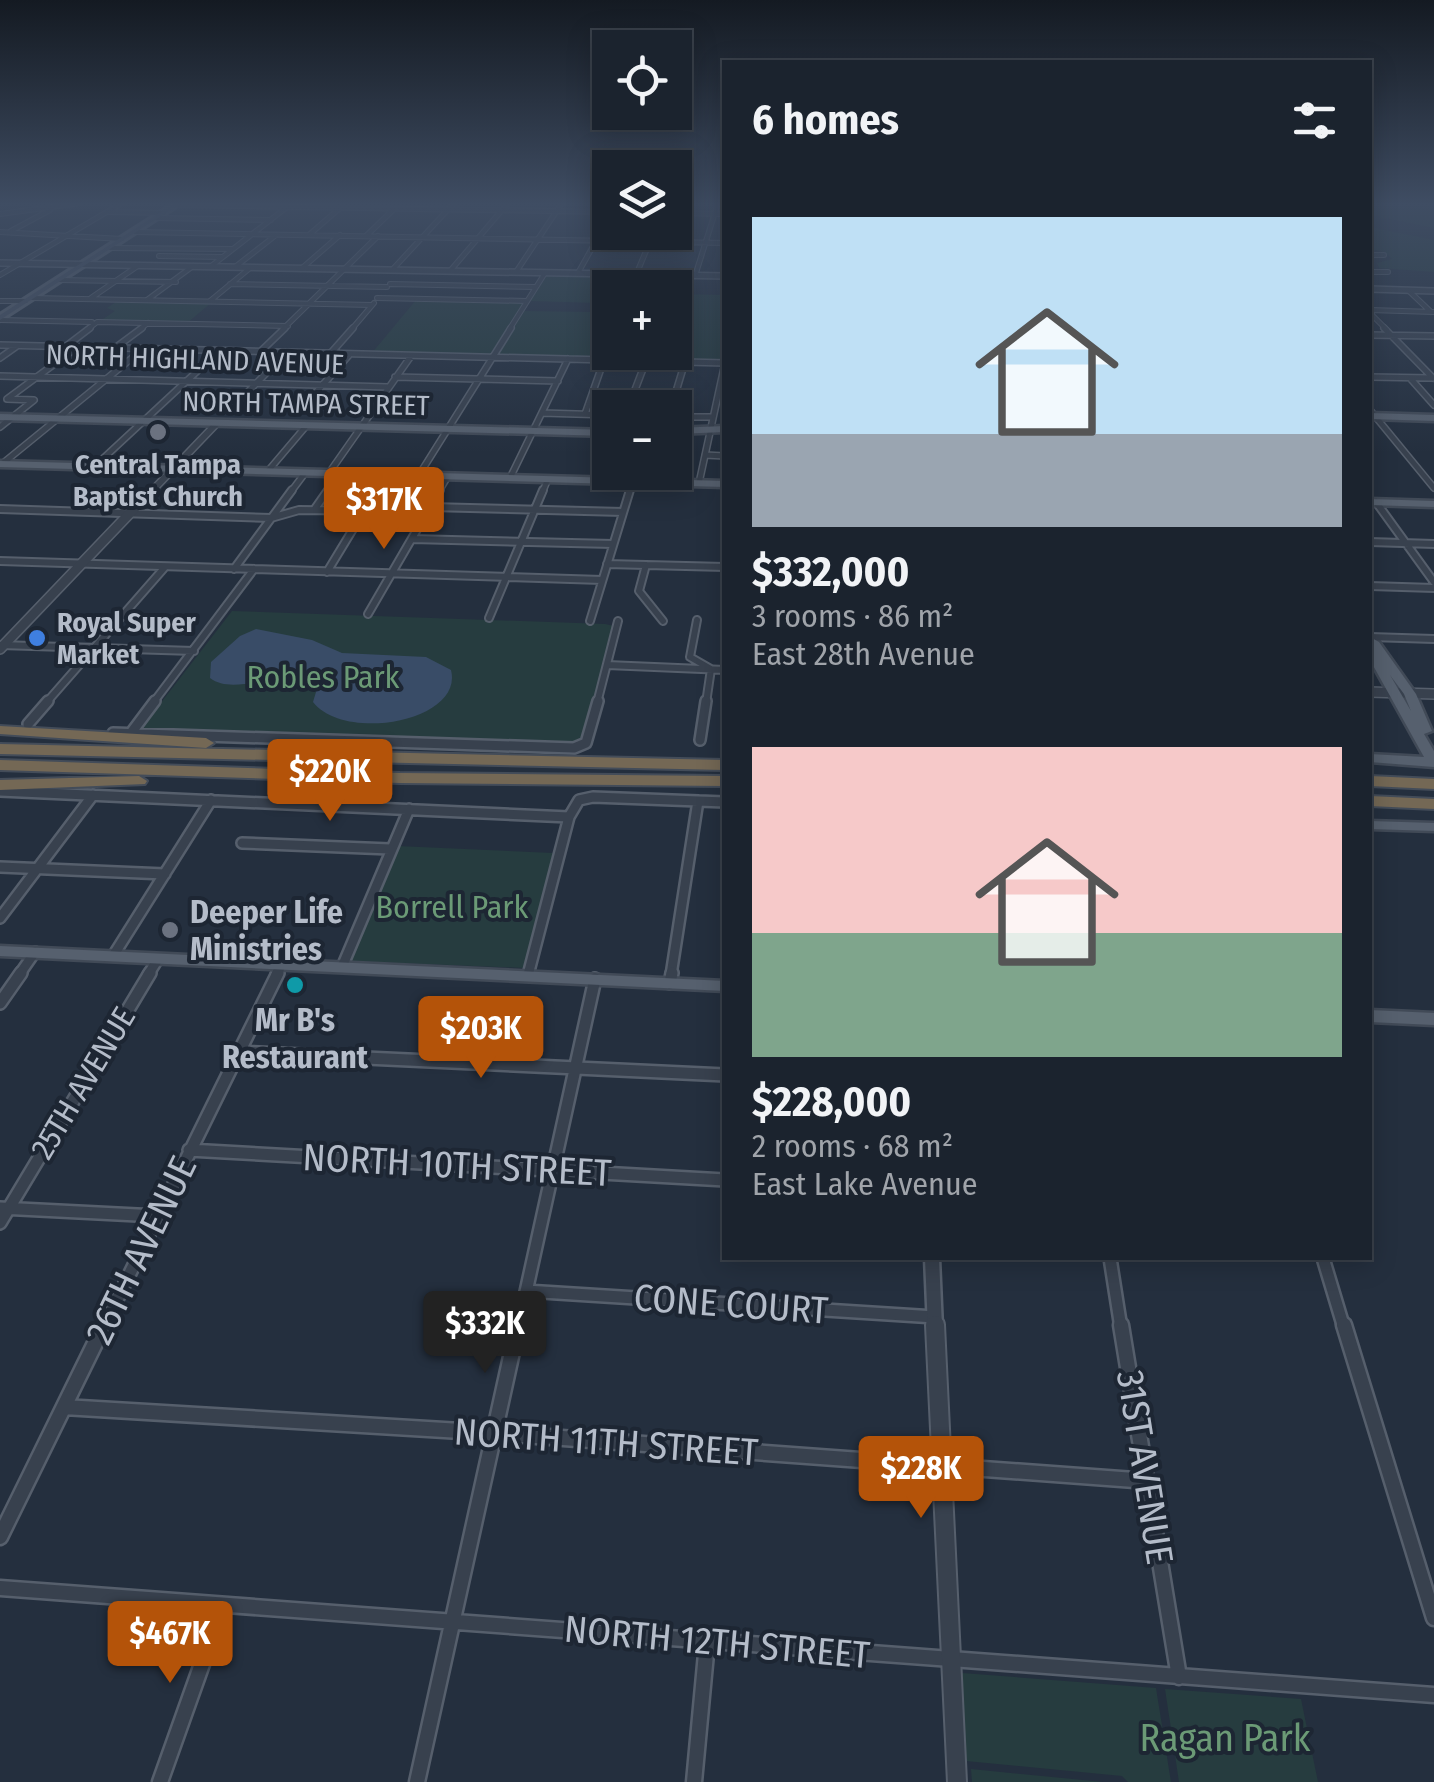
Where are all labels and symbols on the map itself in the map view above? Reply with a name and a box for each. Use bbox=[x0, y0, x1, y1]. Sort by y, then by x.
street label: NORTH HIGHLAND AVENUE bbox=[45, 338, 345, 381]
street label: NORTH TAMPA STREET bbox=[182, 385, 430, 422]
marker: Central Tampa Baptist Church bbox=[147, 421, 169, 443]
place label: Central Tampa Baptist Church bbox=[73, 448, 243, 513]
pin: $317K bbox=[314, 467, 454, 552]
place label: Royal Super Market bbox=[57, 606, 196, 671]
marker: Royal Super Market bbox=[26, 627, 48, 649]
park label: Robles Park bbox=[247, 658, 400, 696]
pin: $220K bbox=[260, 739, 400, 824]
park label: Borrell Park bbox=[376, 888, 528, 926]
place label: Deeper Life Ministries bbox=[190, 893, 343, 968]
marker: Deeper Life Ministries bbox=[159, 919, 181, 941]
marker: Mr B's Restaurant bbox=[284, 974, 306, 996]
pin: $203K bbox=[411, 996, 551, 1081]
street label: 25TH AVENUE bbox=[23, 1000, 143, 1166]
place label: Mr B's Restaurant bbox=[222, 1001, 369, 1076]
street label: NORTH 10TH STREET bbox=[301, 1134, 613, 1196]
street label: 26TH AVENUE bbox=[76, 1149, 206, 1351]
street label: CONE COURT bbox=[632, 1274, 830, 1334]
pin: $332K bbox=[415, 1291, 555, 1376]
street label: 31ST AVENUE bbox=[1107, 1367, 1183, 1567]
street label: NORTH 11TH STREET bbox=[452, 1408, 760, 1476]
pin: $228K bbox=[851, 1436, 991, 1521]
pin: $467K bbox=[100, 1601, 240, 1686]
street label: NORTH 12TH STREET bbox=[562, 1606, 872, 1678]
park label: Ragan Park bbox=[1140, 1715, 1311, 1761]

